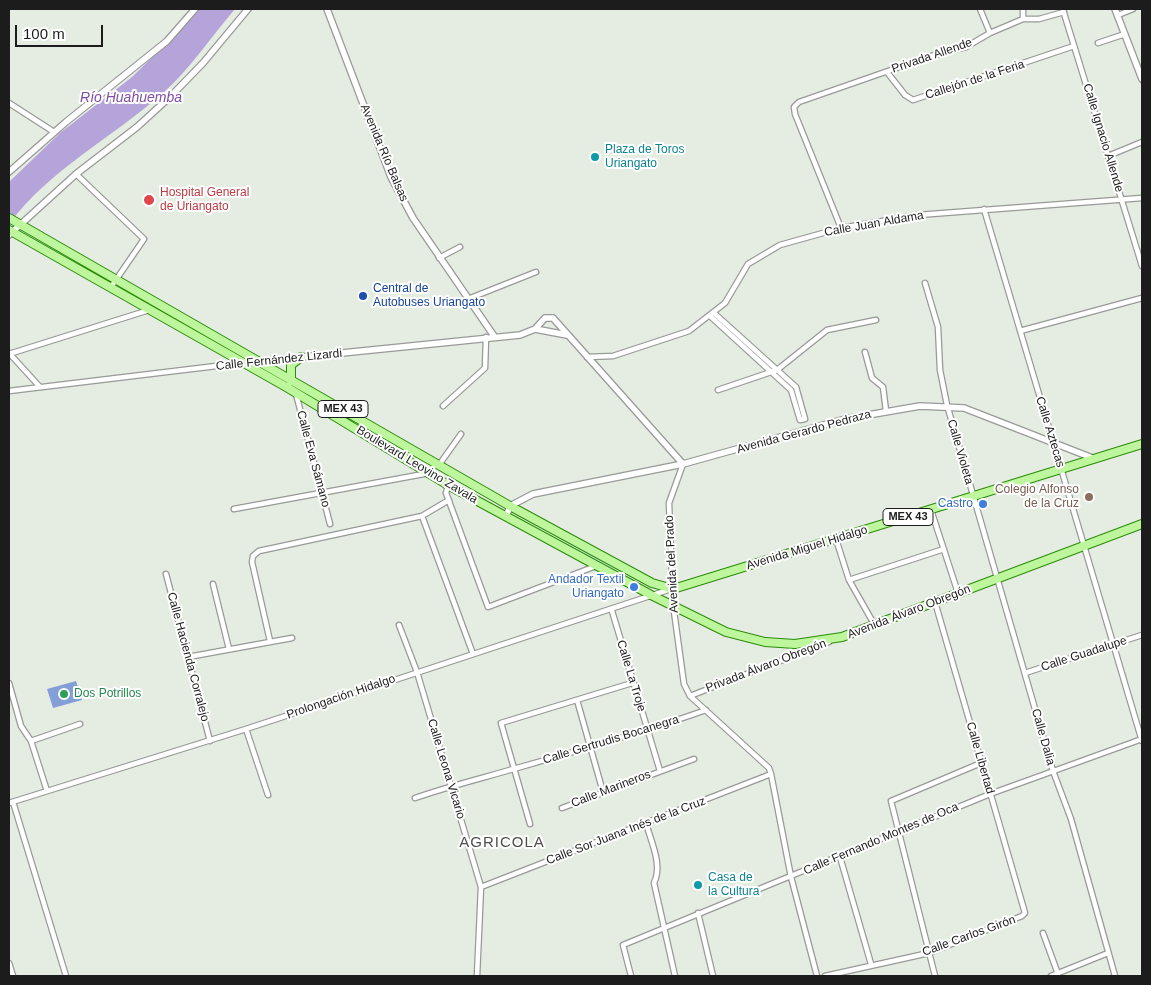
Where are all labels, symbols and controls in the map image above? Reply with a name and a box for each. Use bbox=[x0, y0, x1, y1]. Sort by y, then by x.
scale bar bbox=[18, 15, 105, 47]
text: 100 m bbox=[23, 25, 65, 42]
street label: Privada Allende bbox=[890, 36, 974, 76]
street label: Callejón de la Feria bbox=[924, 57, 1026, 103]
street label: Calle Ignacio Allende bbox=[1080, 82, 1126, 194]
water label: Río Huahuemba bbox=[80, 90, 182, 106]
street label: Avenida Río Balsas bbox=[357, 102, 411, 204]
place label: Plaza de Toros Uriangato bbox=[605, 143, 684, 171]
marker: Plaza de Toros Uriangato bbox=[589, 151, 601, 163]
place label: Hospital General de Uriangato bbox=[160, 186, 249, 214]
marker: Hospital General de Uriangato bbox=[142, 193, 156, 207]
street label: Calle Juan Aldama bbox=[823, 208, 925, 240]
place label: Central de Autobuses Uriangato bbox=[373, 282, 485, 310]
marker: Central de Autobuses Uriangato bbox=[357, 290, 369, 302]
street label: Calle Fernández Lizardi bbox=[215, 346, 343, 374]
street label: Calle Aztecas bbox=[1032, 395, 1068, 469]
road number: MEX 43 bbox=[318, 400, 368, 418]
street label: Avenida Gerardo Pedraza bbox=[735, 407, 873, 457]
street label: Calle Eva Sámano bbox=[293, 409, 333, 509]
street label: Calle Violeta bbox=[944, 418, 976, 486]
street label: Boulevard Leovino Zavala bbox=[354, 423, 480, 507]
place label: Colegio Alfonso de la Cruz bbox=[995, 483, 1079, 511]
marker: Colegio Alfonso de la Cruz bbox=[1083, 491, 1095, 503]
place label: Castro bbox=[938, 497, 973, 511]
marker: Castro bbox=[977, 498, 989, 510]
road number: MEX 43 bbox=[883, 508, 933, 526]
street label: Avenida del Prado bbox=[662, 515, 682, 613]
street label: Avenida Miguel Hidalgo bbox=[745, 523, 869, 573]
place label: Andador Textil Uriangato bbox=[548, 573, 624, 601]
marker: Andador Textil Uriangato bbox=[628, 581, 640, 593]
street label: Avenida Álvaro Obregón bbox=[845, 582, 973, 642]
street label: Calle Hacienda Corralejo bbox=[164, 591, 212, 723]
street label: Calle Guadalupe bbox=[1039, 633, 1129, 675]
street label: Privada Álvaro Obregón bbox=[704, 636, 828, 696]
street label: Calle La Troje bbox=[613, 638, 649, 714]
street label: Prolongación Hidalgo bbox=[285, 672, 397, 722]
place label: Dos Potrillos bbox=[74, 687, 141, 701]
marker: Dos Potrillos bbox=[58, 688, 70, 700]
street label: Calle Dalia bbox=[1028, 707, 1058, 767]
street label: Calle Gertrudis Bocanegra bbox=[541, 712, 681, 768]
street label: Calle Leona Vicario bbox=[424, 717, 468, 821]
street label: Calle Libertad bbox=[963, 720, 997, 796]
street label: Calle Marineros bbox=[569, 767, 653, 811]
street label: Calle Sor Juana Inés de la Cruz bbox=[544, 794, 708, 868]
street label: Calle Fernando Montes de Oca bbox=[801, 800, 961, 878]
district label: AGRICOLA bbox=[458, 834, 546, 852]
place label: Casa de la Cultura bbox=[708, 871, 759, 899]
marker: Casa de la Cultura bbox=[692, 879, 704, 891]
street label: Calle Carlos Girón bbox=[920, 912, 1018, 960]

